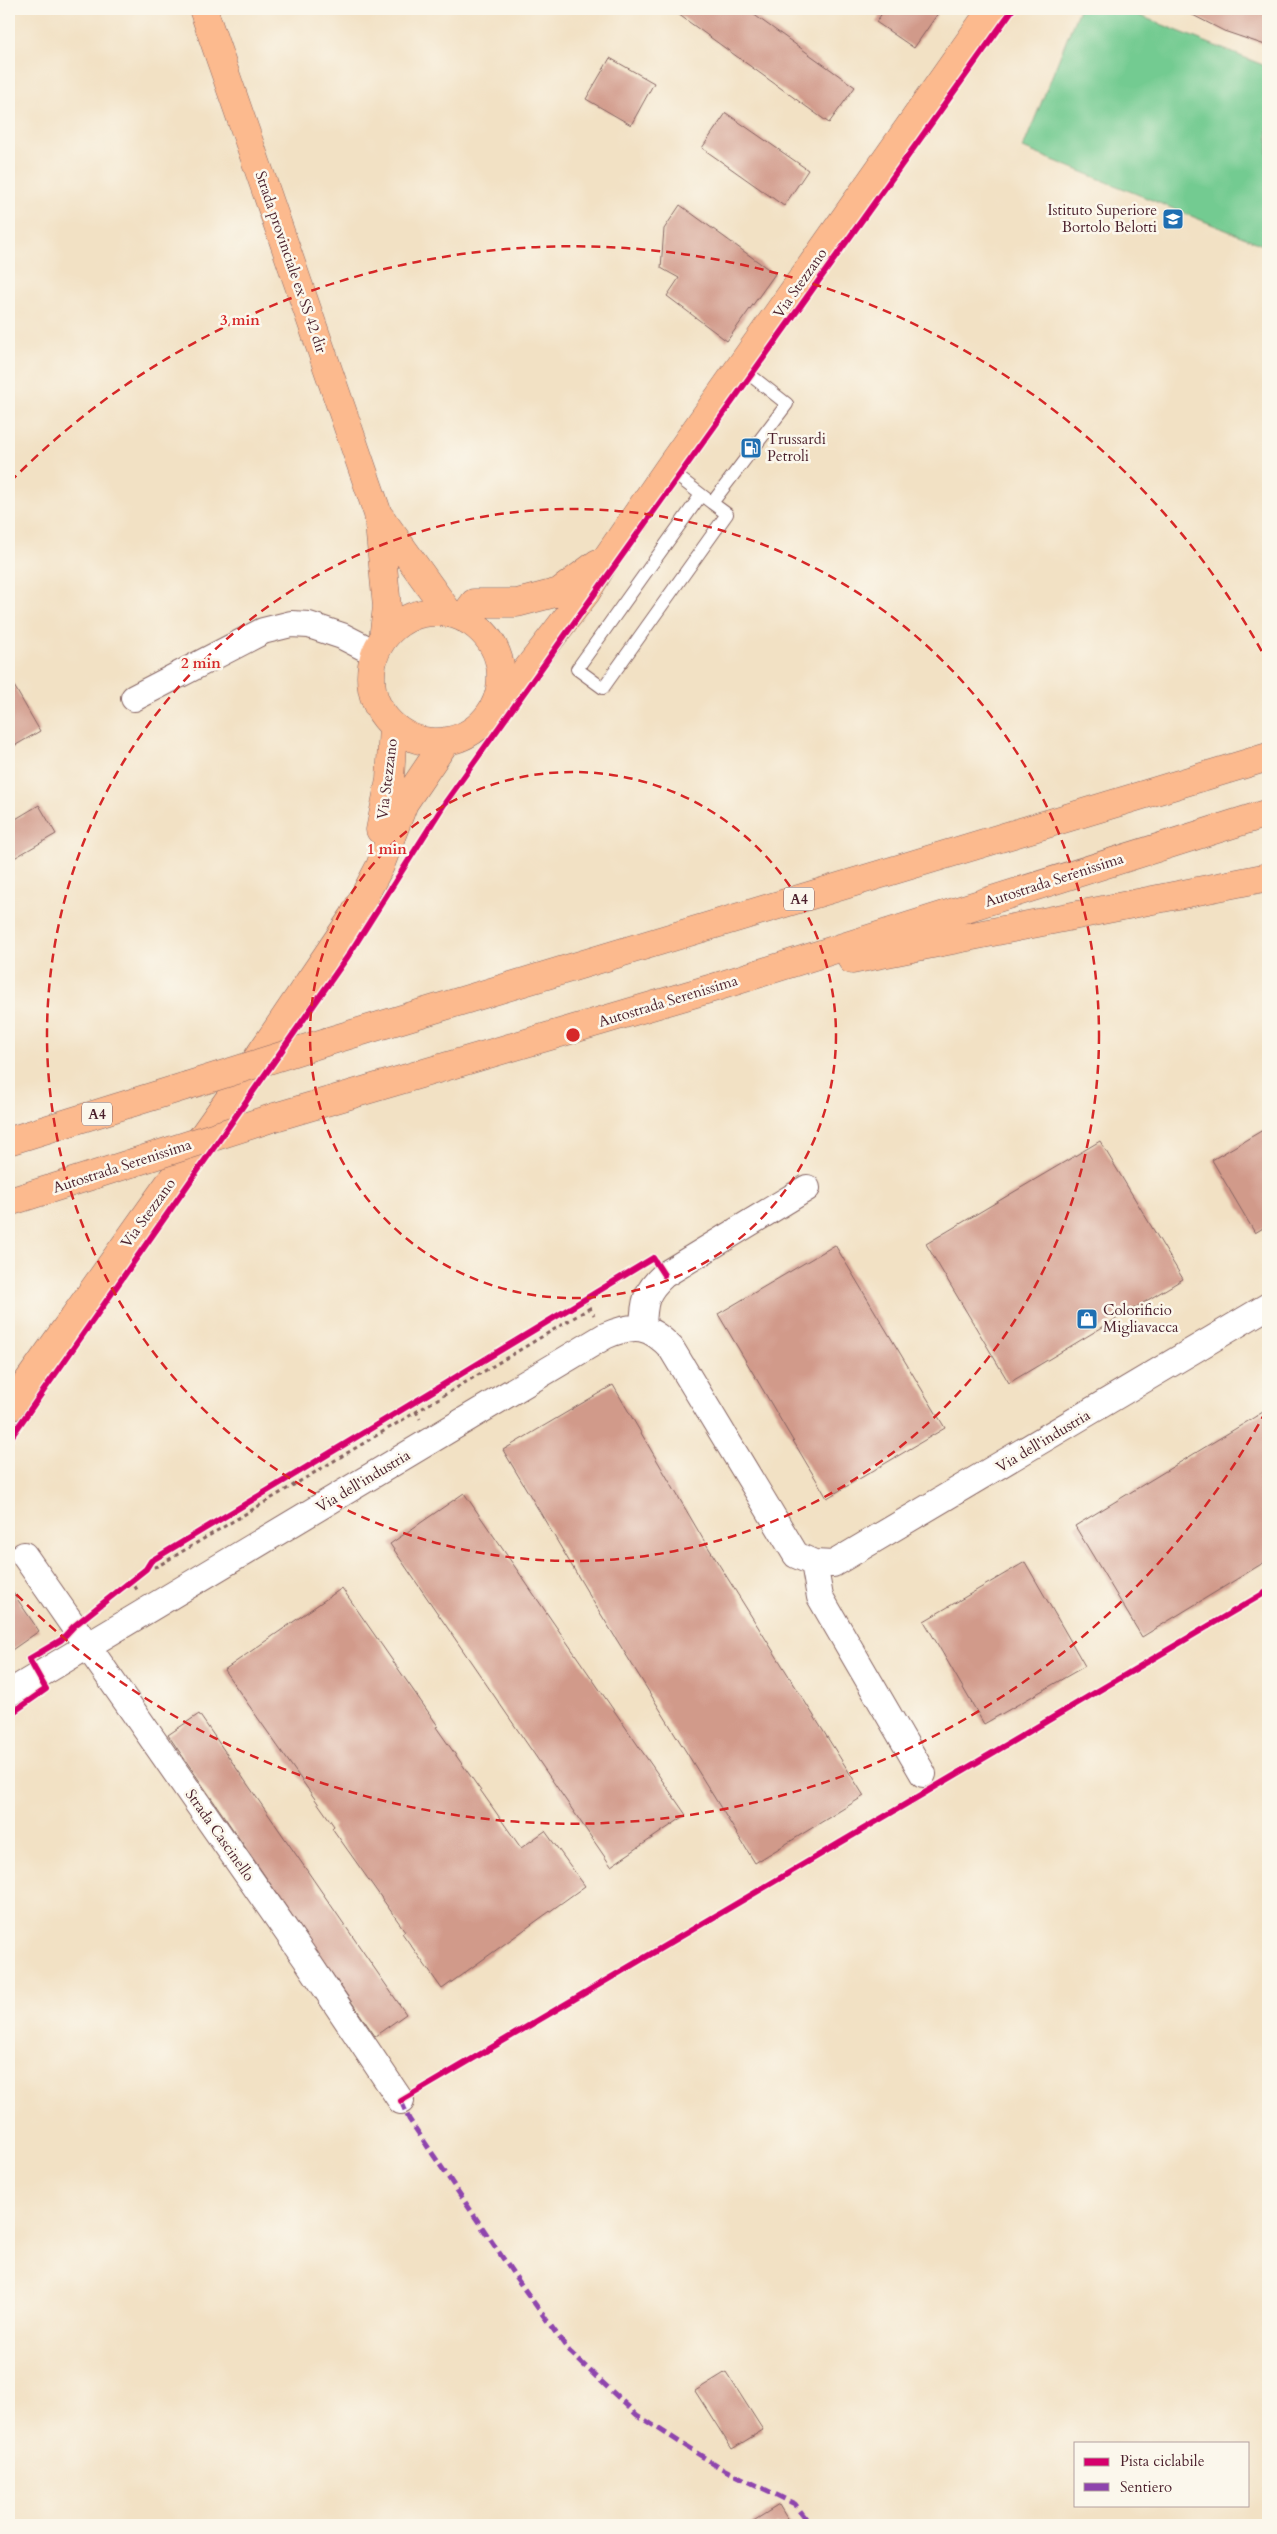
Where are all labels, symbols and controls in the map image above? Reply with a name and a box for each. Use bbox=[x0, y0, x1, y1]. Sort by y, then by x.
street label: Strada provinciale ex SS 42 dir bbox=[250, 168, 332, 356]
place label: Istituto Superiore Bortolo Belotti bbox=[1047, 200, 1157, 237]
school or university icon: Istituto Superiore Bortolo Belotti bbox=[1161, 207, 1185, 231]
street label: Via Stezzano bbox=[768, 244, 832, 322]
text: 3 min bbox=[220, 310, 260, 330]
place label: Trussardi Petroli bbox=[767, 429, 826, 466]
fuel station icon: Trussardi Petroli bbox=[739, 436, 763, 460]
text: 2 min bbox=[181, 653, 221, 673]
street label: Via Stezzano bbox=[372, 737, 402, 821]
text: 1 min bbox=[367, 839, 407, 859]
street label: Autostrada Serenissima bbox=[982, 848, 1126, 912]
road number: A4 bbox=[784, 888, 814, 911]
street label: Autostrada Serenissima bbox=[596, 970, 741, 1032]
centre of rings bbox=[564, 1026, 582, 1044]
road number: A4 bbox=[82, 1102, 112, 1126]
street label: Autostrada Serenissima bbox=[50, 1134, 194, 1198]
street label: Via Stezzano bbox=[116, 1174, 180, 1252]
place label: Colorificio Migliavacca bbox=[1103, 1300, 1179, 1337]
shop icon: Colorificio Migliavacca bbox=[1075, 1307, 1099, 1331]
street label: Via dell'industria bbox=[992, 1405, 1094, 1477]
street label: Via dell'industria bbox=[312, 1445, 414, 1517]
street label: Strada Cascinello bbox=[181, 1785, 259, 1885]
legend bbox=[1074, 2442, 1250, 2506]
text: Pista ciclabile bbox=[1120, 2451, 1205, 2471]
text: Sentiero bbox=[1120, 2477, 1172, 2497]

